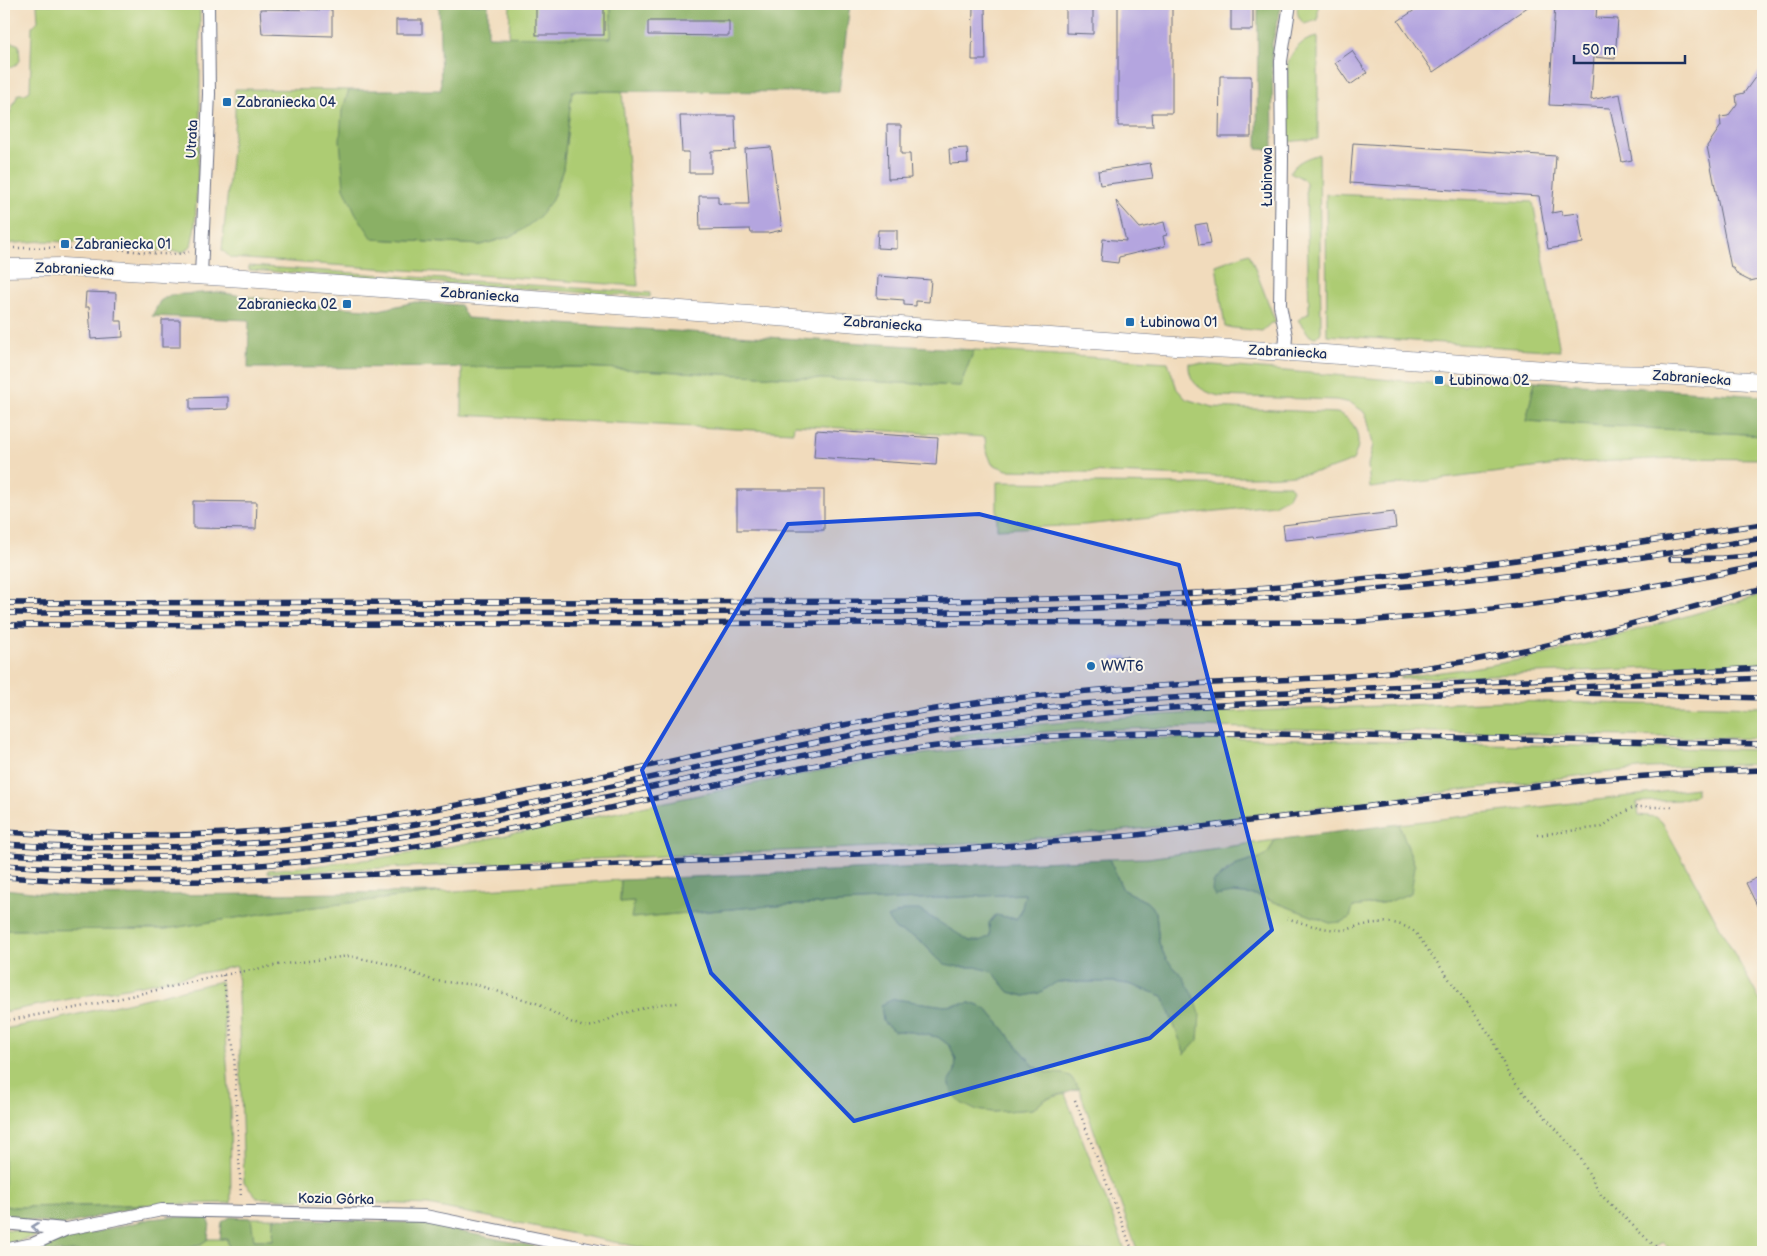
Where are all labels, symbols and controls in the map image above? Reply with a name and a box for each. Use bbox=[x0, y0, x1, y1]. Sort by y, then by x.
scale bar bbox=[1574, 32, 1686, 64]
text: 50 m bbox=[1582, 41, 1616, 60]
place label: Zabraniecka 04 bbox=[236, 94, 337, 111]
marker: Zabraniecka 04 bbox=[221, 96, 233, 108]
street label: Utrata bbox=[182, 119, 202, 159]
street label: Łubinowa bbox=[1259, 147, 1276, 207]
place label: Zabraniecka 01 bbox=[74, 236, 171, 253]
marker: Zabraniecka 01 bbox=[59, 238, 71, 250]
street label: Zabraniecka bbox=[34, 259, 115, 279]
street label: Zabraniecka bbox=[439, 284, 520, 306]
place label: Zabraniecka 02 bbox=[237, 296, 338, 313]
marker: Zabraniecka 02 bbox=[341, 298, 353, 310]
street label: Zabraniecka bbox=[842, 313, 923, 335]
place label: Łubinowa 01 bbox=[1140, 314, 1218, 331]
marker: Łubinowa 01 bbox=[1124, 316, 1136, 328]
street label: Zabraniecka bbox=[1247, 341, 1328, 363]
street label: Zabraniecka bbox=[1651, 367, 1732, 389]
place label: Łubinowa 02 bbox=[1449, 372, 1530, 389]
marker: Łubinowa 02 bbox=[1433, 374, 1445, 386]
place label: WWT6 bbox=[1101, 658, 1144, 675]
marker: WWT6 bbox=[1085, 660, 1097, 672]
street label: Kozia Górka bbox=[298, 1190, 374, 1208]
one-way arrow bbox=[31, 1222, 39, 1233]

